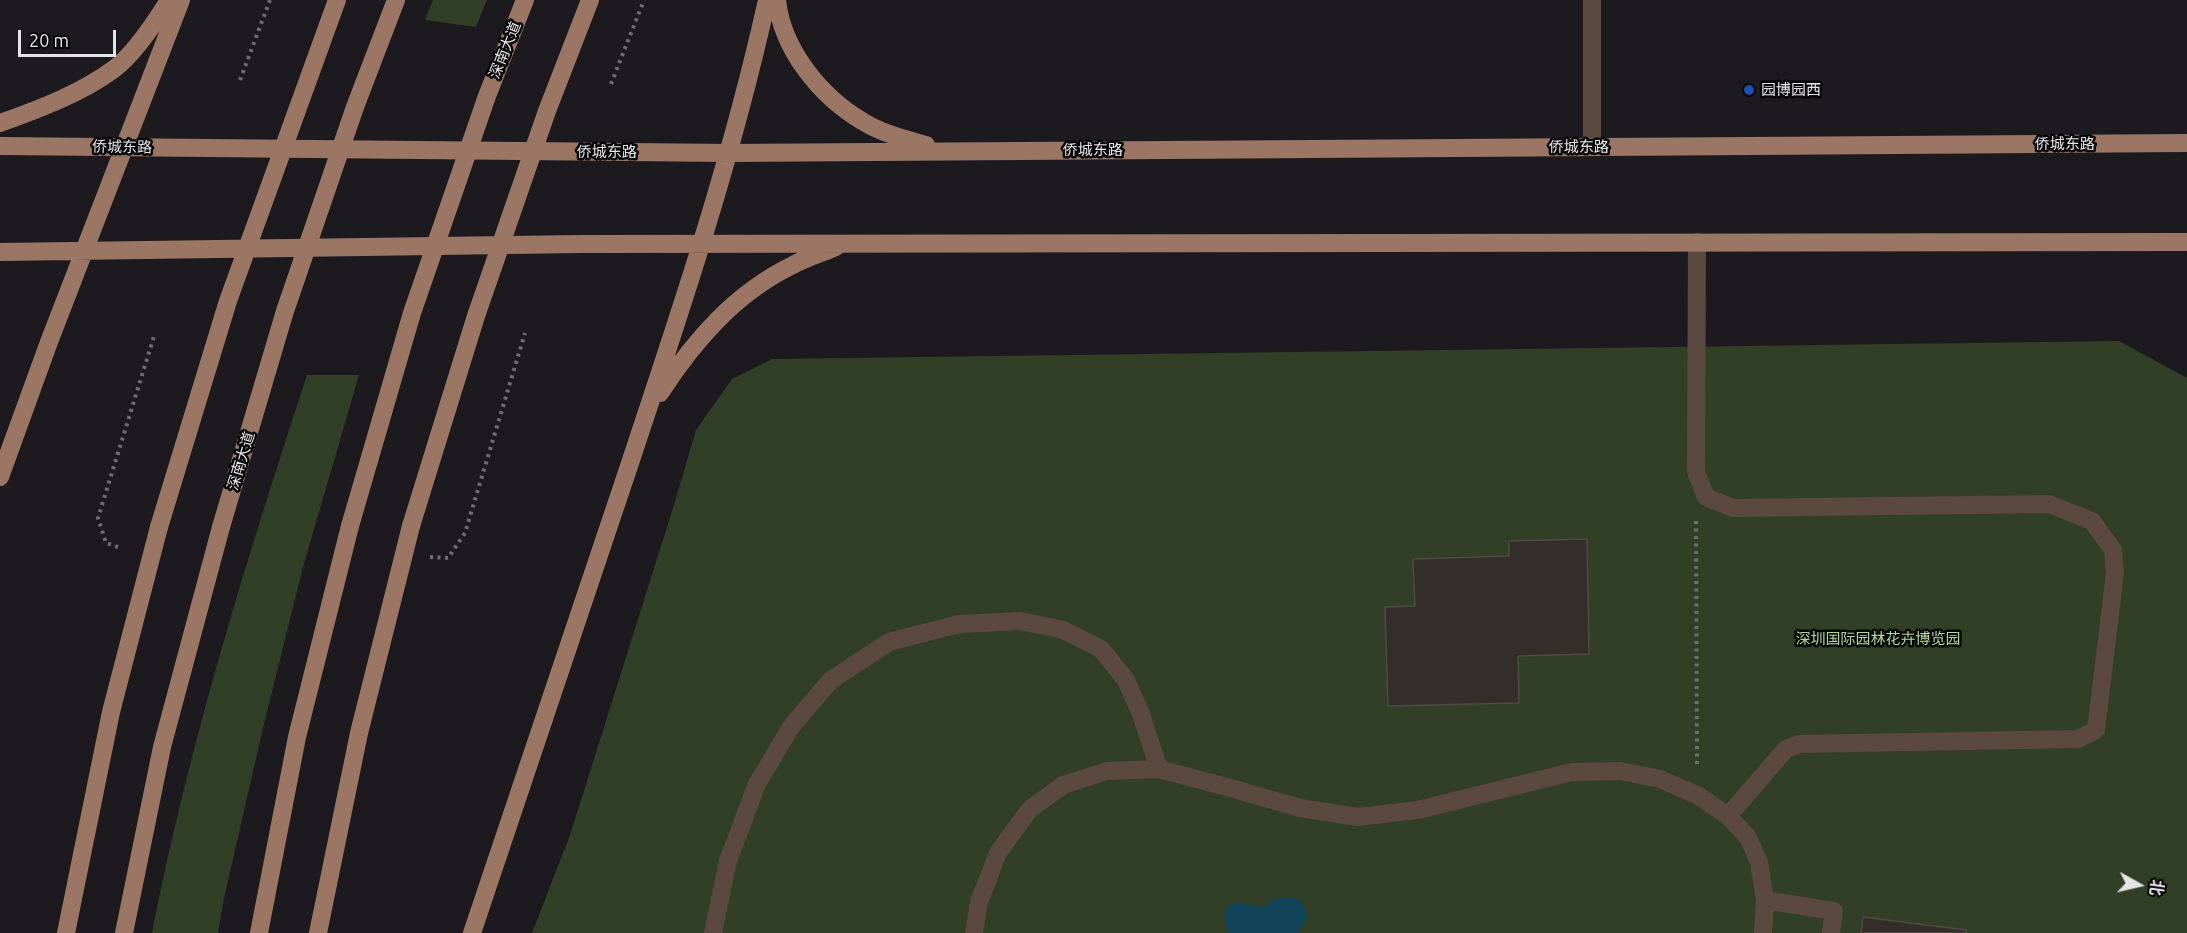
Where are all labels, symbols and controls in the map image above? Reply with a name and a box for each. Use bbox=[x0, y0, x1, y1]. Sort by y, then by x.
scale bar bbox=[21, 18, 118, 56]
street label: 深南大道 bbox=[485, 19, 525, 81]
text: 20 m bbox=[29, 30, 69, 50]
place label: 园博园西 bbox=[1761, 81, 1821, 99]
marker: 园博园西 bbox=[1742, 83, 1756, 97]
street label: 侨城东路 bbox=[2035, 135, 2095, 153]
street label: 侨城东路 bbox=[92, 137, 152, 157]
street label: 侨城东路 bbox=[1549, 138, 1609, 156]
street label: 侨城东路 bbox=[1063, 141, 1123, 159]
street label: 侨城东路 bbox=[577, 143, 637, 161]
street label: 深南大道 bbox=[224, 430, 258, 492]
park label: 深圳国际园林花卉博览园 bbox=[1796, 630, 1960, 648]
north arrow bbox=[2109, 855, 2169, 915]
text: 北 bbox=[2147, 878, 2167, 897]

